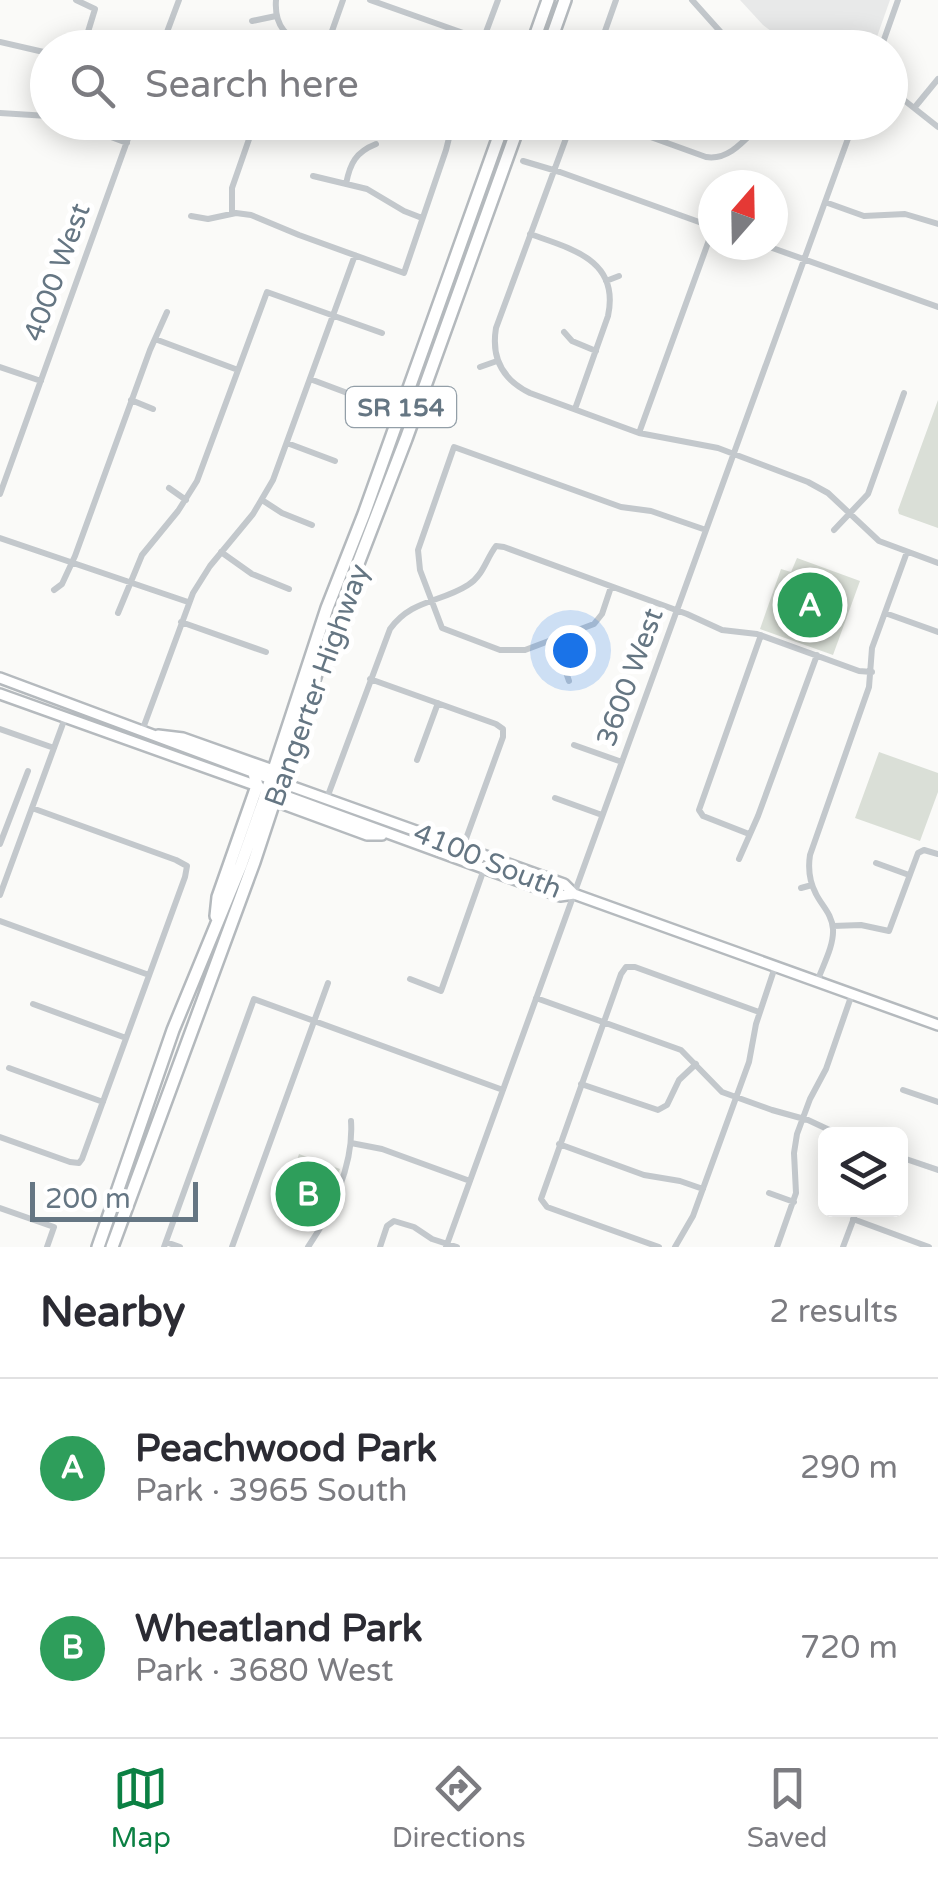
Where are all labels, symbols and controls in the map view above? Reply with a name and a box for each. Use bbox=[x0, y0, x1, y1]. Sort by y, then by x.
search box bbox=[30, 30, 908, 140]
icon: search bbox=[65, 58, 120, 113]
text: Search here bbox=[145, 62, 359, 108]
north arrow bbox=[698, 170, 788, 260]
street label: 4000 West bbox=[16, 198, 98, 346]
road number: SR 154 bbox=[346, 387, 456, 427]
street label: Bangerter Highway bbox=[257, 559, 377, 811]
pin: A bbox=[778, 568, 842, 642]
street label: 3600 West bbox=[589, 603, 671, 751]
your location bbox=[545, 625, 596, 676]
street label: 4100 South bbox=[409, 816, 567, 906]
map controls bbox=[818, 1127, 908, 1217]
button: layers bbox=[818, 1127, 908, 1217]
pin: B bbox=[276, 1156, 340, 1232]
scale bar bbox=[30, 1177, 198, 1222]
text: 200 m bbox=[45, 1182, 131, 1216]
text: Nearby bbox=[40, 1287, 185, 1338]
text: 2 results bbox=[769, 1293, 898, 1331]
text: Peachwood Park bbox=[135, 1426, 437, 1472]
text: A bbox=[61, 1449, 84, 1487]
text: 290 m bbox=[800, 1449, 898, 1487]
text: Park · 3965 South bbox=[135, 1472, 407, 1510]
text: Wheatland Park bbox=[135, 1606, 422, 1652]
text: B bbox=[61, 1629, 84, 1667]
text: 720 m bbox=[800, 1629, 898, 1667]
text: Park · 3680 West bbox=[135, 1652, 394, 1690]
tab: Map bbox=[110, 1761, 171, 1855]
tab: Directions bbox=[392, 1761, 526, 1855]
tab: Saved bbox=[747, 1761, 828, 1855]

